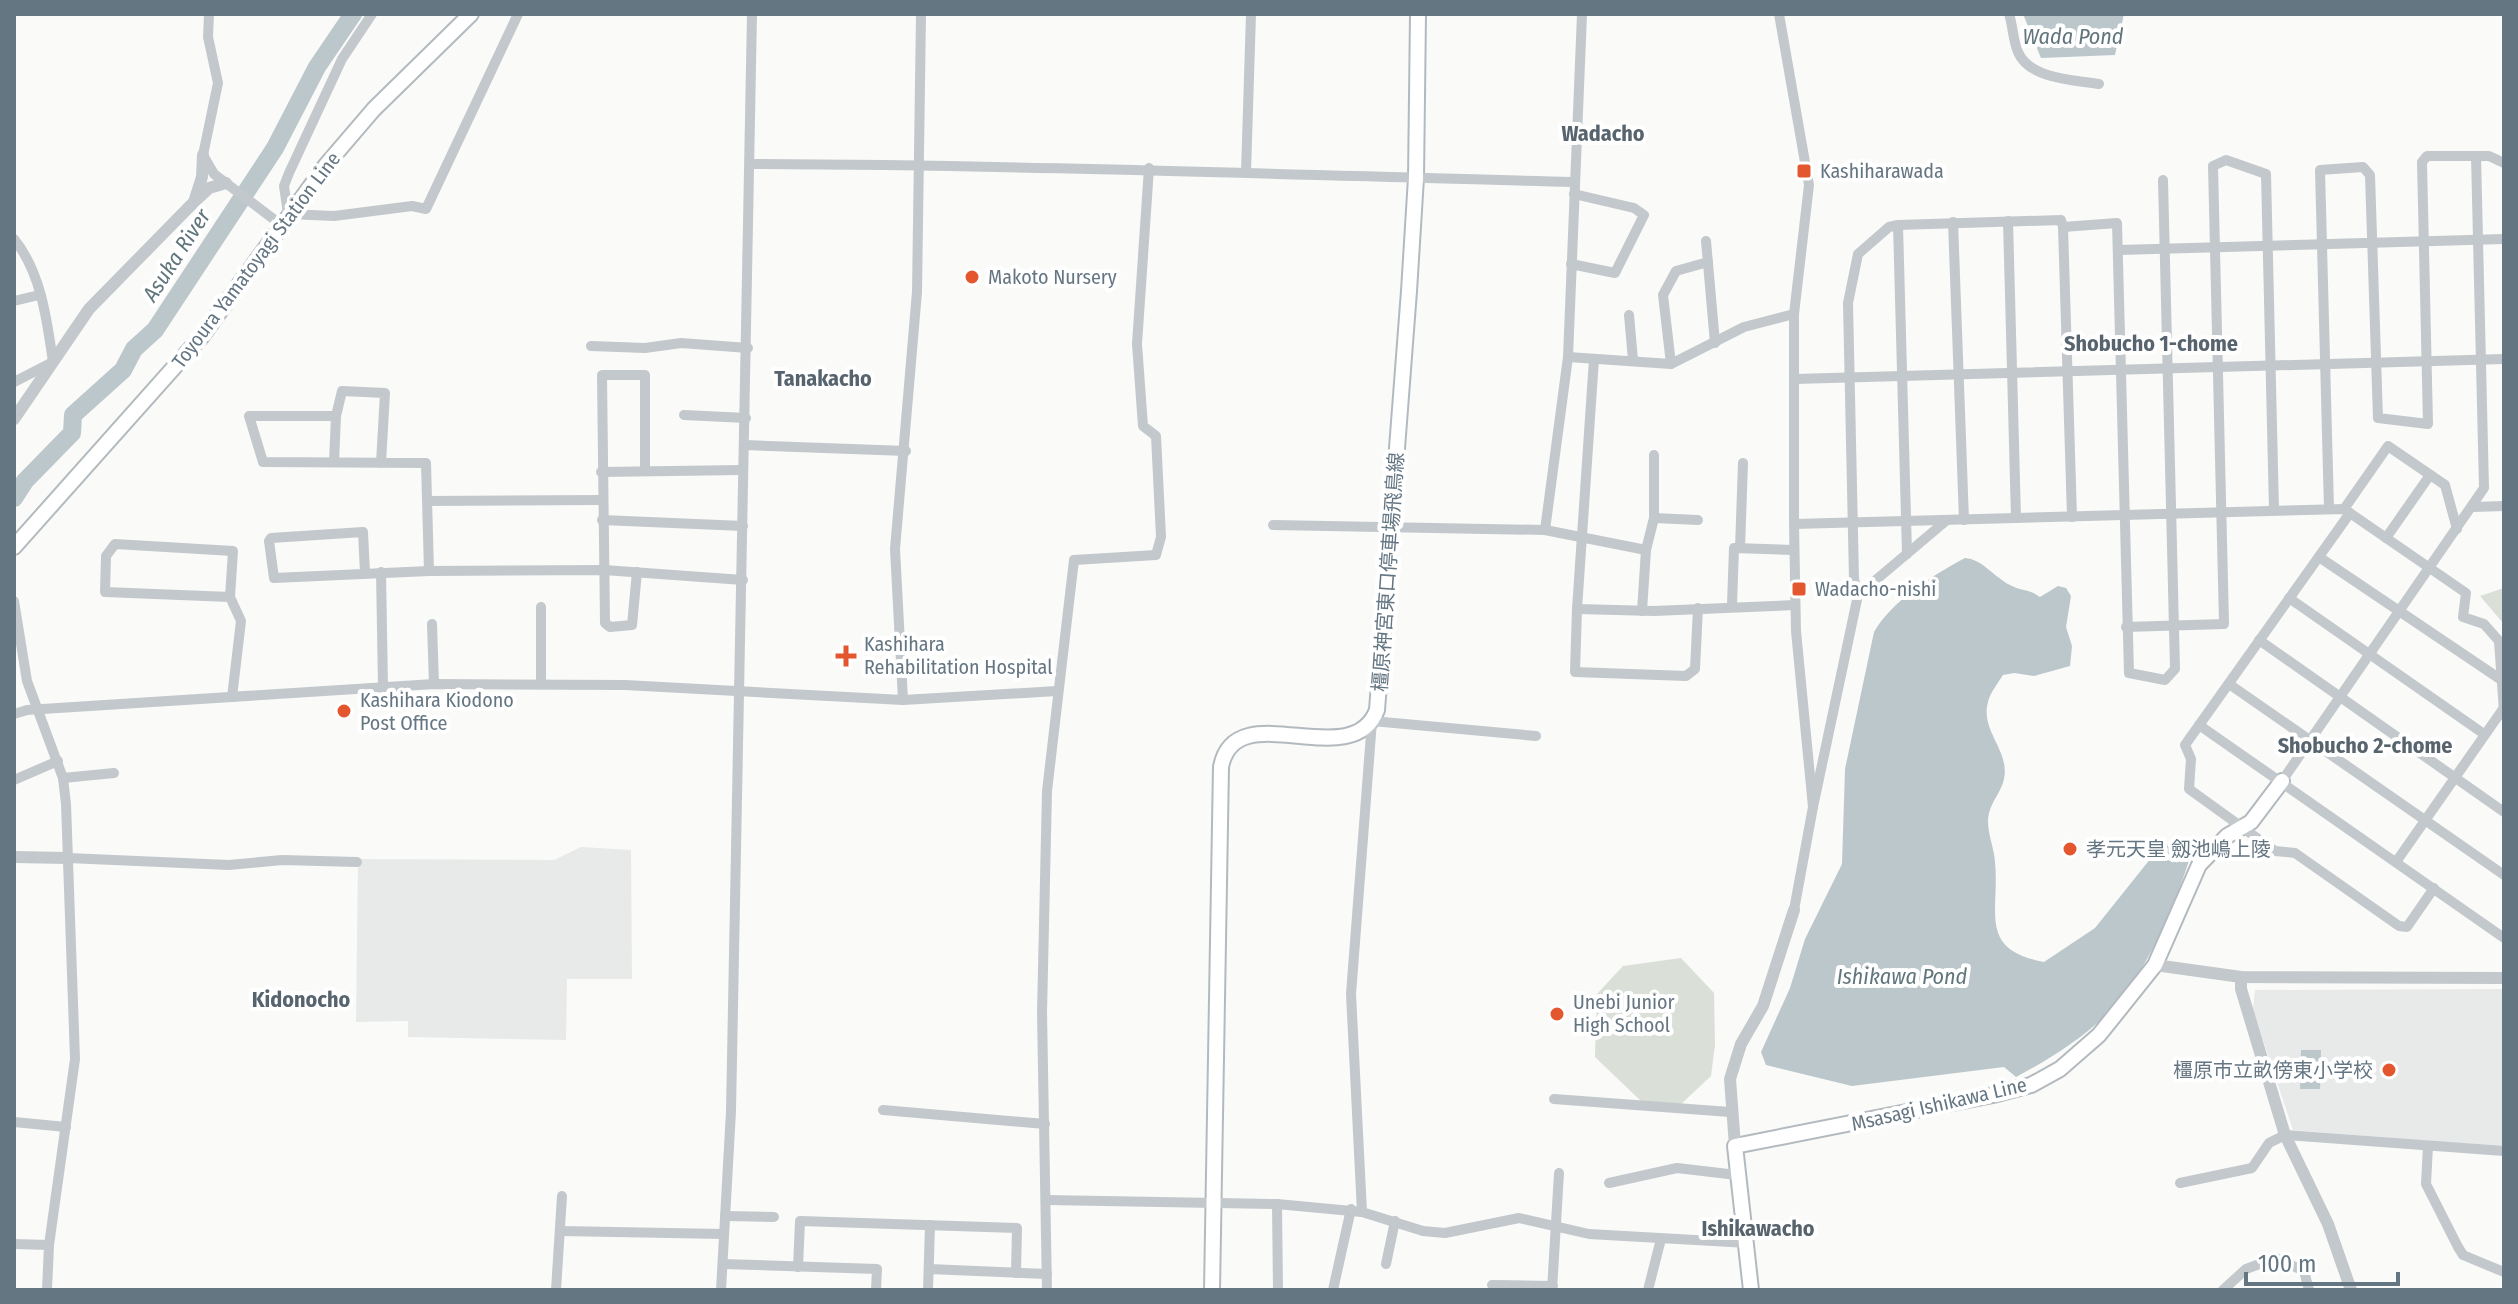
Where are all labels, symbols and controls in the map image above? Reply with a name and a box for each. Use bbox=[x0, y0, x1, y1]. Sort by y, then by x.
water label: Wada Pond bbox=[2022, 23, 2124, 50]
district label: Wadacho bbox=[1561, 120, 1645, 147]
street label: Toyoura Yamatoyagi Station Line bbox=[167, 147, 345, 373]
place label: Kashiharawada bbox=[1820, 159, 1944, 183]
marker: Kashiharawada bbox=[1795, 162, 1813, 180]
water label: Asuka River bbox=[136, 203, 217, 307]
place label: Makoto Nursery bbox=[988, 265, 1117, 289]
marker: Makoto Nursery bbox=[963, 268, 981, 286]
district label: Shobucho 1-chome bbox=[2064, 330, 2238, 357]
district label: Tanakacho bbox=[774, 365, 872, 392]
street label: 橿原神宮東口停車場飛鳥線 bbox=[1368, 451, 1408, 693]
place label: Wadacho-nishi bbox=[1815, 577, 1936, 601]
marker: Wadacho-nishi bbox=[1790, 580, 1808, 598]
place label: Kashihara Rehabilitation Hospital bbox=[864, 632, 1053, 679]
marker: Kashihara Rehabilitation Hospital bbox=[835, 645, 857, 667]
place label: Kashihara Kiodono Post Office bbox=[360, 688, 514, 735]
marker: Kashihara Kiodono Post Office bbox=[335, 702, 353, 720]
district label: Shobucho 2-chome bbox=[2278, 732, 2452, 759]
place label: 孝元天皇 劔池嶋上陵 bbox=[2086, 837, 2271, 861]
marker: 孝元天皇 劔池嶋上陵 bbox=[2061, 840, 2079, 858]
water label: Ishikawa Pond bbox=[1837, 963, 1968, 990]
district label: Kidonocho bbox=[252, 986, 350, 1013]
place label: Unebi Junior High School bbox=[1573, 990, 1675, 1037]
marker: Unebi Junior High School bbox=[1548, 1005, 1566, 1023]
place label: 橿原市立畝傍東小学校 bbox=[2173, 1058, 2373, 1082]
marker: 橿原市立畝傍東小学校 bbox=[2380, 1061, 2398, 1079]
street label: Msasagi Ishikawa Line bbox=[1849, 1072, 2029, 1136]
district label: Ishikawacho bbox=[1701, 1215, 1815, 1242]
scale bar bbox=[2246, 1236, 2398, 1286]
text: 100 m bbox=[2258, 1250, 2316, 1278]

